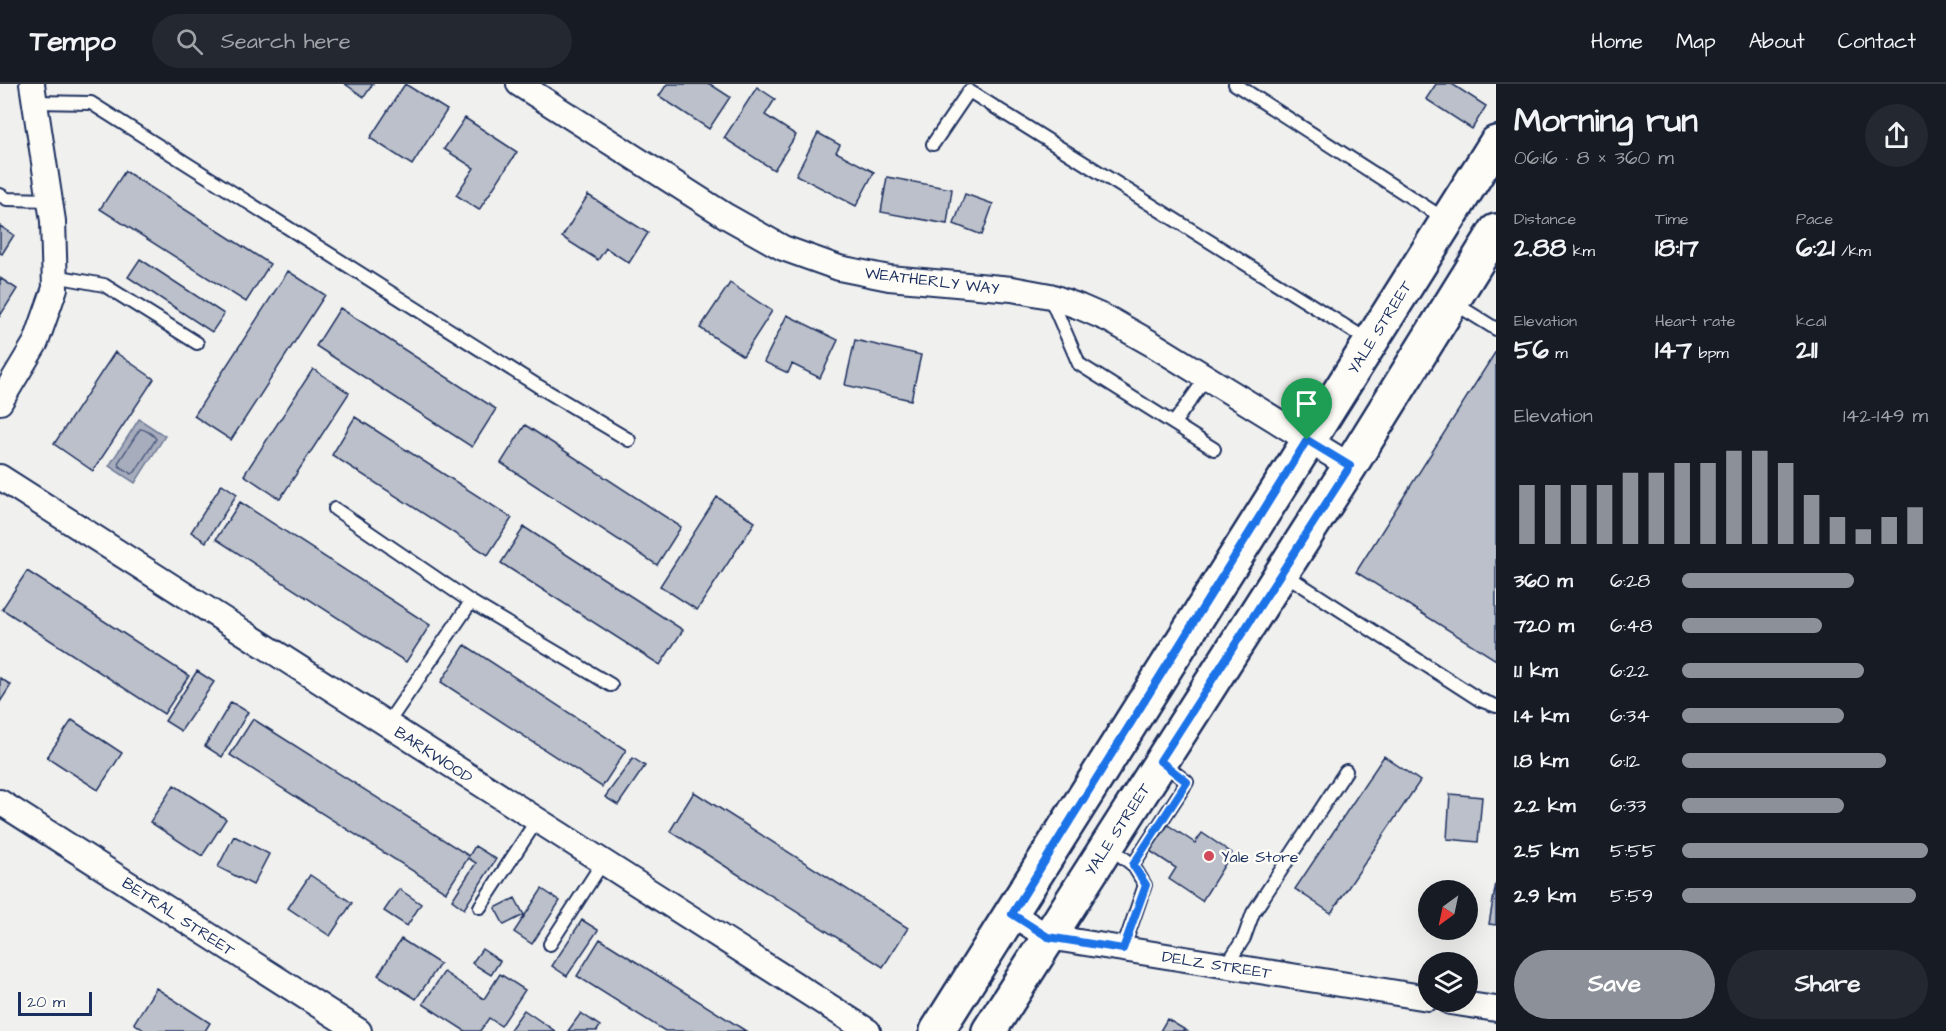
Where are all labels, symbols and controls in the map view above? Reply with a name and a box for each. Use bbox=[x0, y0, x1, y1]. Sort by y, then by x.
search box bbox=[152, 14, 572, 68]
text: Tempo bbox=[30, 22, 116, 61]
icon: search bbox=[173, 25, 206, 58]
text: Search here bbox=[221, 26, 351, 57]
text: Home bbox=[1591, 27, 1643, 56]
text: Map bbox=[1676, 27, 1716, 56]
text: About bbox=[1749, 27, 1805, 56]
text: Contact bbox=[1838, 27, 1916, 56]
text: Morning run bbox=[1514, 98, 1698, 144]
button: share bbox=[1865, 104, 1928, 167]
text: 06:16 · 8 × 360 m bbox=[1514, 144, 1674, 172]
text: Distance bbox=[1514, 208, 1576, 230]
text: Time bbox=[1655, 208, 1689, 230]
text: Pace bbox=[1796, 208, 1833, 230]
text: 2.88 bbox=[1514, 230, 1566, 266]
text: 18:17 bbox=[1655, 230, 1699, 266]
text: 6:21 bbox=[1796, 230, 1835, 266]
text: km bbox=[1566, 240, 1595, 262]
text: /km bbox=[1835, 240, 1871, 262]
street label: WEATHERLY WAY bbox=[863, 262, 1001, 300]
street label: YALE STREET bbox=[1342, 277, 1417, 378]
text: Elevation bbox=[1514, 310, 1577, 332]
text: Heart rate bbox=[1655, 310, 1735, 332]
text: kcal bbox=[1796, 310, 1827, 332]
text: 56 bbox=[1514, 332, 1549, 368]
text: 147 bbox=[1655, 332, 1692, 368]
text: 211 bbox=[1796, 332, 1818, 368]
text: m bbox=[1549, 342, 1568, 364]
text: bpm bbox=[1692, 342, 1729, 364]
pin bbox=[1281, 378, 1332, 440]
icon: arrive bbox=[1290, 387, 1323, 420]
text: Elevation bbox=[1514, 402, 1593, 430]
text: 142–149 m bbox=[1843, 402, 1928, 430]
text: 360 m bbox=[1514, 567, 1573, 595]
text: 6:28 bbox=[1610, 567, 1650, 595]
text: 720 m bbox=[1514, 612, 1574, 640]
text: 6:48 bbox=[1610, 612, 1652, 640]
text: 1.1 km bbox=[1514, 657, 1558, 685]
text: 6:22 bbox=[1610, 657, 1649, 685]
text: 1.4 km bbox=[1514, 702, 1569, 730]
text: 6:34 bbox=[1610, 702, 1650, 730]
street label: BARKWOOD bbox=[390, 721, 477, 788]
text: 1.8 km bbox=[1514, 747, 1568, 775]
text: 6:12 bbox=[1610, 747, 1640, 775]
street label: YALE STREET bbox=[1080, 779, 1156, 880]
text: 2.2 km bbox=[1514, 792, 1576, 820]
text: 6:33 bbox=[1610, 792, 1646, 820]
text: 2.5 km bbox=[1514, 837, 1578, 865]
text: 5:55 bbox=[1610, 837, 1656, 865]
place label: Yale Store bbox=[1221, 846, 1299, 868]
marker: Yale Store bbox=[1202, 849, 1216, 863]
street label: BETRAL STREET bbox=[118, 872, 239, 962]
north arrow bbox=[1418, 880, 1478, 940]
map controls bbox=[1418, 880, 1478, 1012]
text: 2.9 km bbox=[1514, 882, 1576, 910]
text: 5:59 bbox=[1610, 882, 1653, 910]
street label: DELZ STREET bbox=[1161, 945, 1273, 984]
button: Save bbox=[1514, 950, 1715, 1019]
button: Share bbox=[1727, 950, 1928, 1019]
button: layers bbox=[1418, 952, 1478, 1012]
scale bar bbox=[18, 989, 92, 1016]
text: 20 m bbox=[27, 991, 65, 1013]

